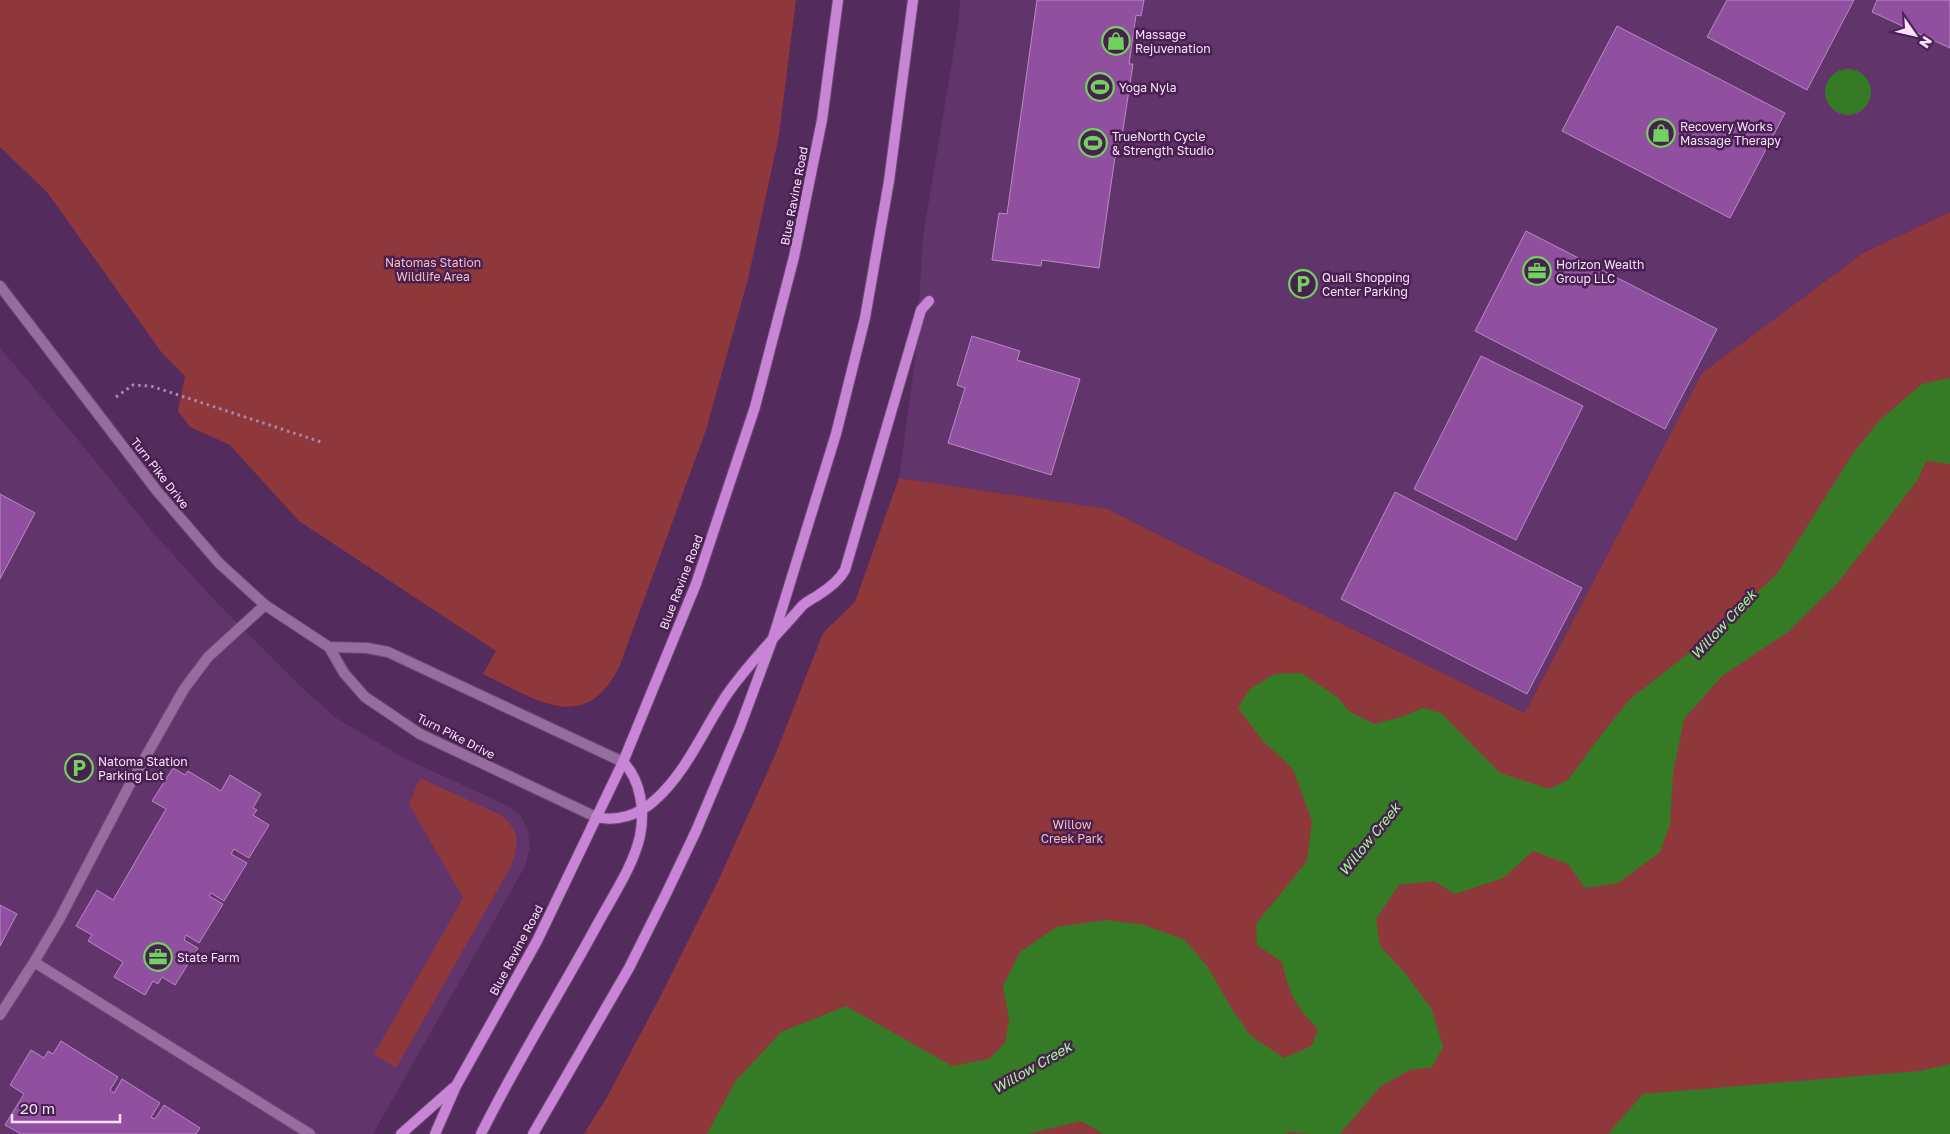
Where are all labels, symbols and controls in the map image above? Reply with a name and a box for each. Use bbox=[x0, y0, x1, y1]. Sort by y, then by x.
north arrow bbox=[1890, 10, 1940, 60]
shop icon: Massage Rejuvenation bbox=[1101, 26, 1131, 56]
place label: Massage Rejuvenation bbox=[1135, 27, 1211, 56]
text: N bbox=[1916, 33, 1936, 52]
sports icon: Yoga Nyla bbox=[1085, 72, 1115, 102]
place label: Yoga Nyla bbox=[1119, 80, 1177, 95]
shop icon: Recovery Works Massage Therapy bbox=[1646, 118, 1676, 148]
place label: Recovery Works Massage Therapy bbox=[1680, 119, 1781, 148]
sports icon: TrueNorth Cycle & Strength Studio bbox=[1078, 128, 1108, 158]
place label: TrueNorth Cycle & Strength Studio bbox=[1112, 129, 1214, 158]
street label: Blue Ravine Road bbox=[777, 145, 811, 247]
park label: Natomas Station Wildlife Area bbox=[385, 255, 481, 284]
office icon: Horizon Wealth Group LLC bbox=[1522, 256, 1552, 286]
place label: Horizon Wealth Group LLC bbox=[1556, 257, 1644, 286]
parking icon: Quail Shopping Center Parking bbox=[1288, 269, 1318, 299]
place label: Quail Shopping Center Parking bbox=[1322, 270, 1410, 299]
street label: Turn Pike Drive bbox=[128, 434, 192, 512]
street label: Blue Ravine Road bbox=[656, 532, 706, 632]
water label: Willow Creek bbox=[1687, 584, 1761, 662]
street label: Turn Pike Drive bbox=[414, 710, 498, 762]
parking icon: Natoma Station Parking Lot bbox=[64, 753, 94, 783]
place label: Natoma Station Parking Lot bbox=[98, 754, 188, 783]
water label: Willow Creek bbox=[1335, 798, 1405, 879]
park label: Willow Creek Park bbox=[1041, 817, 1103, 846]
street label: Blue Ravine Road bbox=[486, 902, 546, 998]
office icon: State Farm bbox=[143, 942, 173, 972]
place label: State Farm bbox=[177, 950, 240, 965]
water label: Willow Creek bbox=[990, 1037, 1076, 1096]
scale bar bbox=[12, 1092, 120, 1124]
text: 20 m bbox=[20, 1099, 55, 1117]

